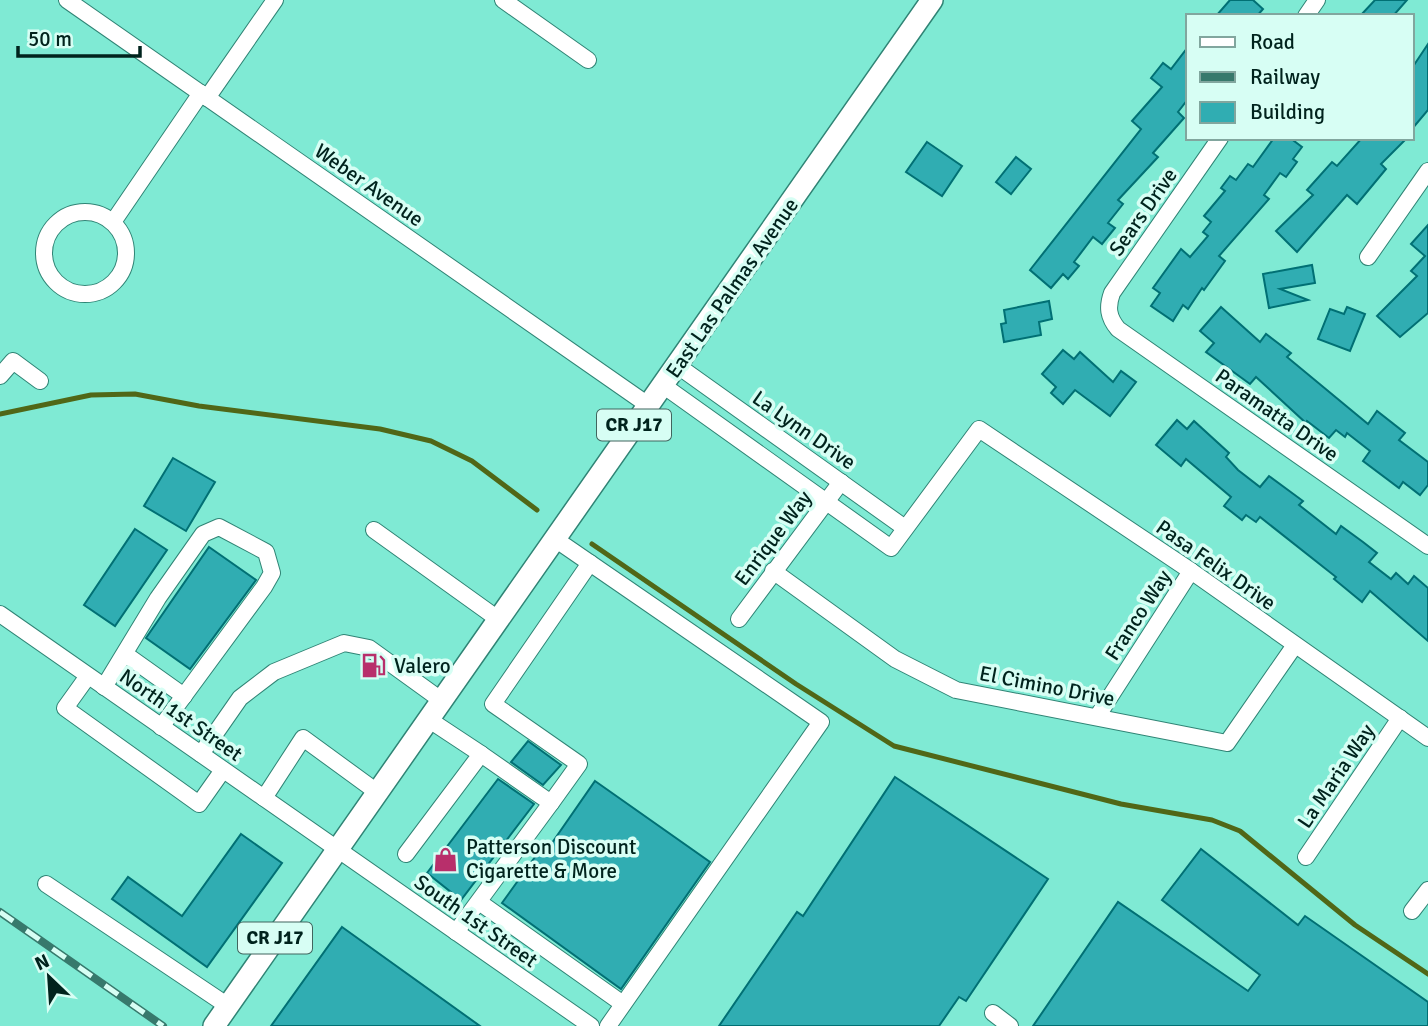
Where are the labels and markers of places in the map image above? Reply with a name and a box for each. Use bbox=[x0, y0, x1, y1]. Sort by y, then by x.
fuel station icon: Valero bbox=[360, 652, 388, 680]
place label: Valero bbox=[394, 653, 451, 679]
place label: Patterson Discount Cigarette & More bbox=[466, 834, 636, 884]
shop icon: Patterson Discount Cigarette & More bbox=[432, 845, 460, 873]

